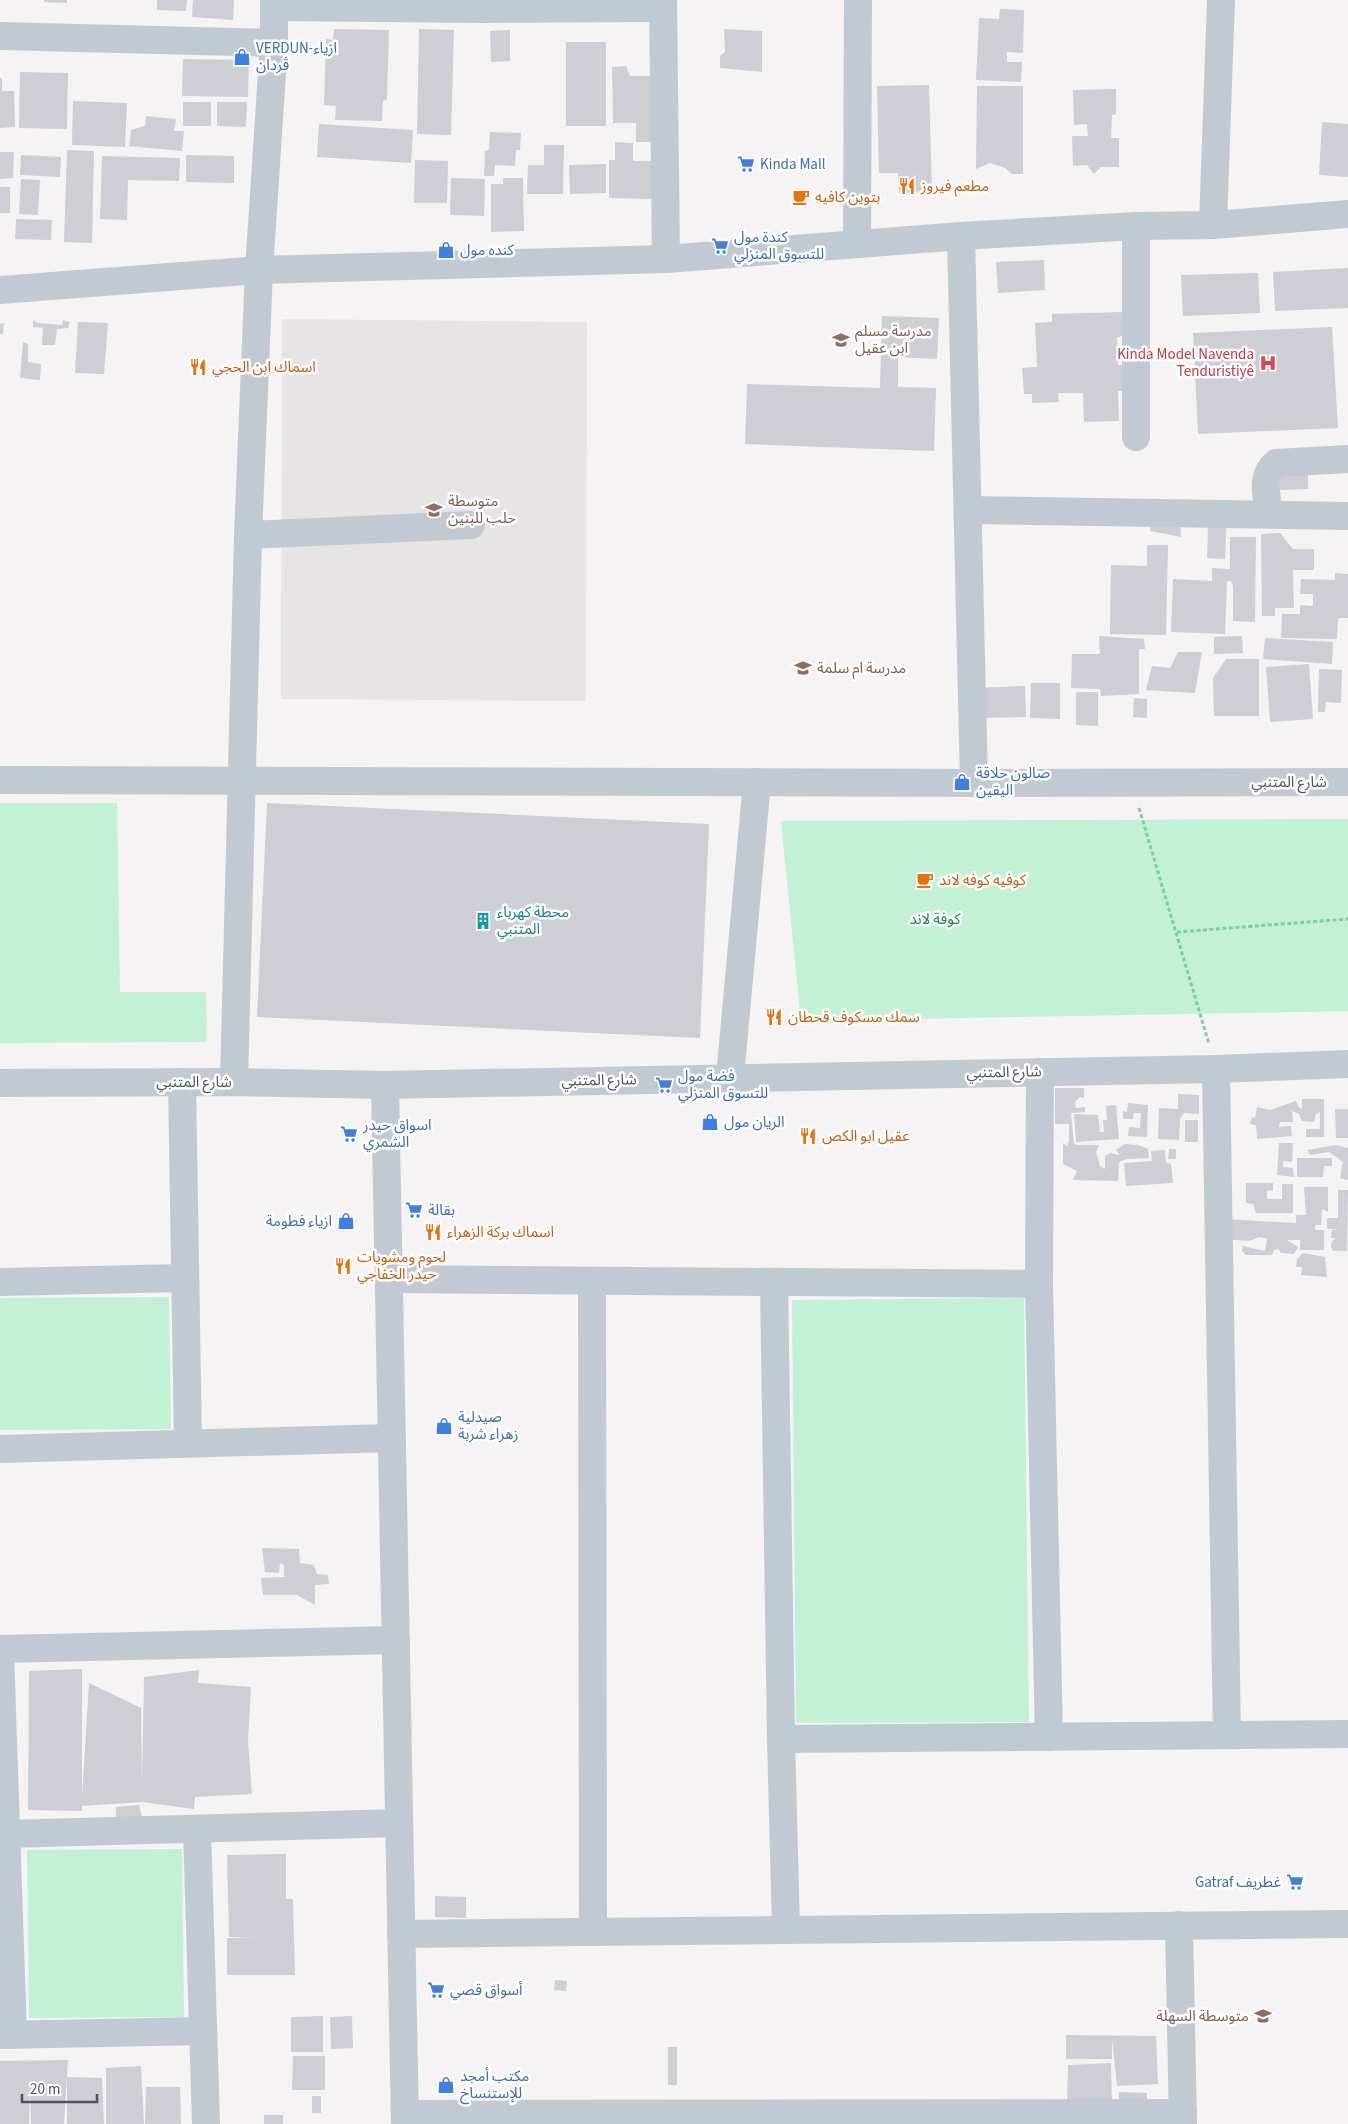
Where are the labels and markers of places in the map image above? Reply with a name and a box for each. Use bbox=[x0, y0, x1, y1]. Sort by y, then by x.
place label: VERDUN-ازياء ڤردان bbox=[256, 38, 337, 76]
shop icon: VERDUN-ازياء ڤردان bbox=[232, 47, 252, 67]
supermarket icon: Kinda Mall bbox=[736, 154, 756, 174]
place label: Kinda Mall bbox=[760, 154, 826, 175]
restaurant icon: مطعم فيروز bbox=[897, 176, 917, 196]
place label: مطعم فيروز bbox=[920, 176, 989, 197]
cafe icon: بتوين كافيه bbox=[791, 187, 811, 207]
place label: بتوين كافيه bbox=[815, 187, 880, 208]
place label: كندة مول للتسوق المنزلي bbox=[734, 227, 824, 265]
supermarket icon: كندة مول للتسوق المنزلي bbox=[710, 236, 730, 256]
shop icon: كنده مول bbox=[436, 240, 456, 260]
place label: كنده مول bbox=[460, 240, 515, 261]
place label: مدرسة مسلم ابن عقيل bbox=[855, 321, 932, 359]
school or university icon: مدرسة مسلم ابن عقيل bbox=[831, 330, 851, 350]
place label: Kinda Model Navenda Tenduristiyê bbox=[1117, 344, 1254, 382]
hospital icon: Kinda Model Navenda Tenduristiyê bbox=[1258, 353, 1278, 373]
restaurant icon: اسماك ابن الحجي bbox=[188, 357, 208, 377]
place label: اسماك ابن الحجي bbox=[212, 357, 316, 378]
place label: متوسطة حلب للبنين bbox=[448, 491, 516, 529]
school or university icon: متوسطة حلب للبنين bbox=[424, 500, 444, 520]
school or university icon: مدرسة ام سلمة bbox=[793, 658, 813, 678]
place label: مدرسة ام سلمة bbox=[817, 658, 906, 679]
place label: صالون حلاقة اليقين bbox=[976, 763, 1050, 801]
shop icon: صالون حلاقة اليقين bbox=[952, 772, 972, 792]
cafe icon: كوفيه كوفه لاند bbox=[915, 870, 935, 890]
place label: كوفيه كوفه لاند bbox=[939, 870, 1027, 891]
place label: محطة كهرباء المتنبي bbox=[497, 902, 569, 940]
building icon: محطة كهرباء المتنبي bbox=[473, 911, 493, 931]
restaurant icon: سمك مسكوف قحطان bbox=[764, 1007, 784, 1027]
place label: سمك مسكوف قحطان bbox=[788, 1007, 920, 1028]
place label: فضة مول للتسوق المنزلي bbox=[678, 1066, 768, 1104]
supermarket icon: فضة مول للتسوق المنزلي bbox=[654, 1075, 674, 1095]
shop icon: الريان مول bbox=[700, 1112, 720, 1132]
place label: الريان مول bbox=[724, 1112, 784, 1133]
place label: اسواق حيدر الشمري bbox=[362, 1115, 432, 1153]
supermarket icon: اسواق حيدر الشمري bbox=[339, 1124, 359, 1144]
restaurant icon: عقيل ابو الكص bbox=[798, 1126, 818, 1146]
place label: عقيل ابو الكص bbox=[822, 1126, 910, 1147]
supermarket icon: بقالة bbox=[404, 1200, 424, 1220]
place label: بقالة bbox=[428, 1200, 455, 1221]
place label: ازياء فطومة bbox=[266, 1211, 332, 1232]
shop icon: ازياء فطومة bbox=[336, 1211, 356, 1231]
restaurant icon: اسماك بركة الزهراء bbox=[423, 1222, 443, 1242]
place label: اسماك بركة الزهراء bbox=[447, 1222, 554, 1243]
place label: لحوم ومشويات حيدر الخفاجي bbox=[357, 1247, 446, 1285]
restaurant icon: لحوم ومشويات حيدر الخفاجي bbox=[333, 1256, 353, 1276]
place label: صيدلية زهراء شربة bbox=[458, 1407, 518, 1445]
shop icon: صيدلية زهراء شربة bbox=[434, 1416, 454, 1436]
place label: Gatraf غطريف bbox=[1195, 1872, 1281, 1893]
supermarket icon: Gatraf غطريف bbox=[1285, 1872, 1305, 1892]
supermarket icon: أسواق قصي bbox=[426, 1980, 446, 2000]
place label: أسواق قصي bbox=[450, 1980, 523, 2001]
place label: متوسطة السهلة bbox=[1156, 2006, 1249, 2027]
school or university icon: متوسطة السهلة bbox=[1253, 2006, 1273, 2026]
place label: مكتب أمجد للإستنساخ bbox=[460, 2066, 529, 2105]
shop icon: مكتب أمجد للإستنساخ bbox=[436, 2075, 456, 2095]

